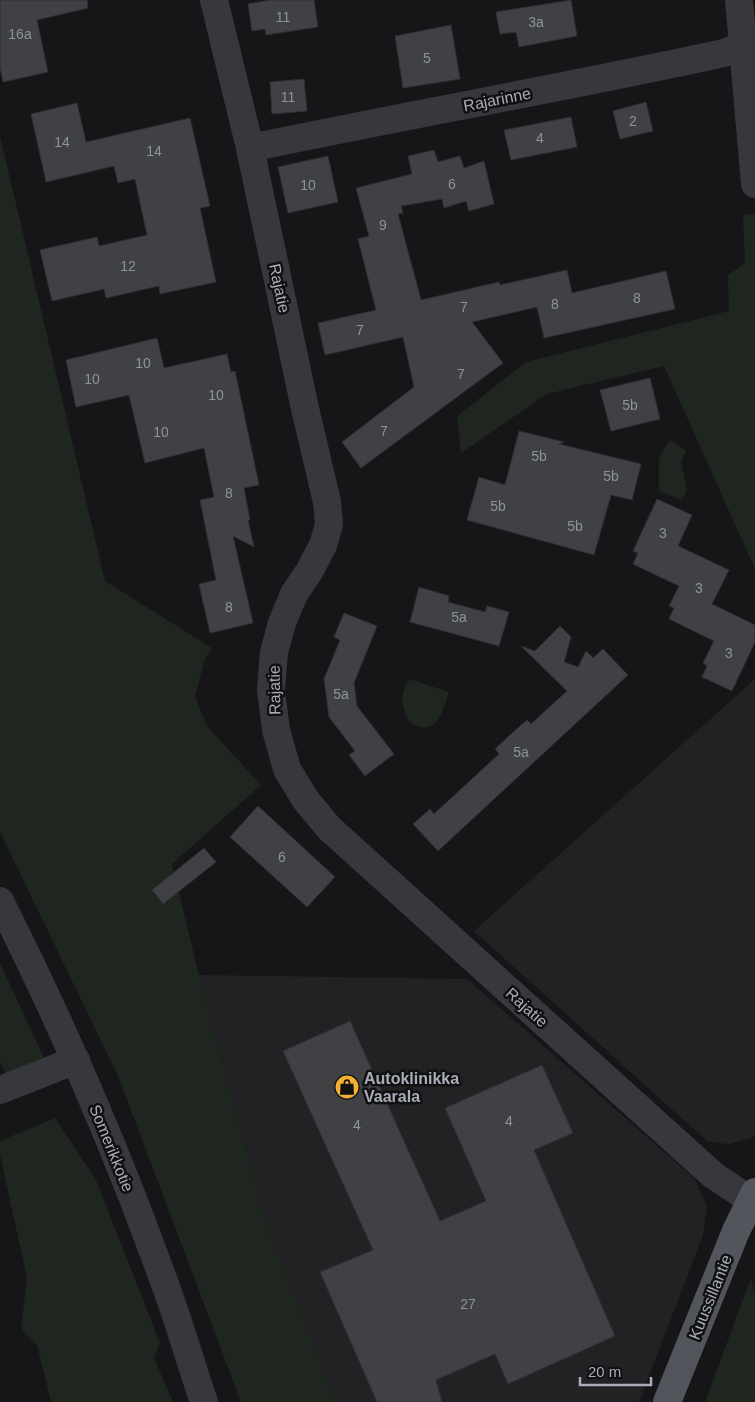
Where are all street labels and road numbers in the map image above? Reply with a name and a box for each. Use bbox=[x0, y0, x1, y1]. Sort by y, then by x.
street label: Rajarinne bbox=[462, 85, 532, 114]
street label: Rajatie bbox=[266, 262, 293, 314]
street label: Rajatie bbox=[266, 665, 283, 715]
street label: Rajatie bbox=[502, 984, 551, 1030]
street label: Somerikkotie bbox=[86, 1102, 137, 1194]
street label: Kuussillantie bbox=[686, 1252, 735, 1342]

